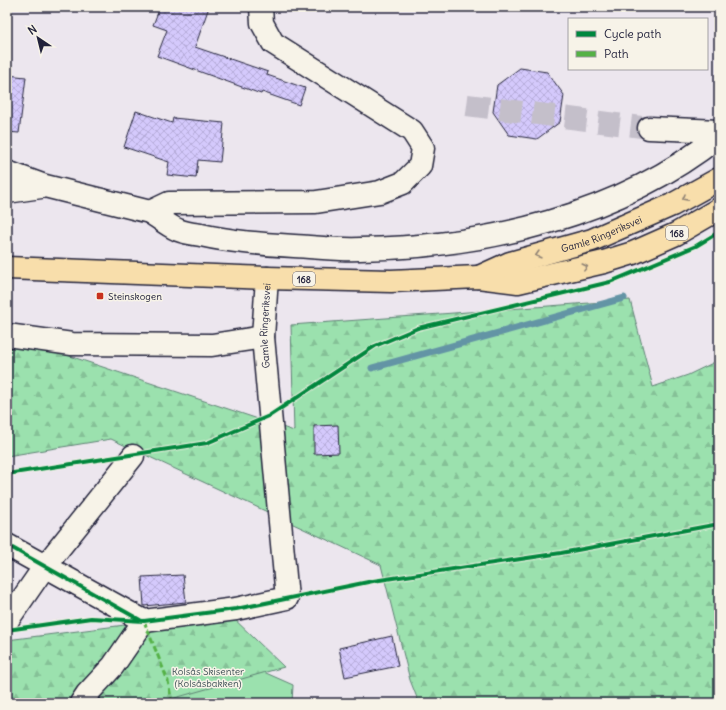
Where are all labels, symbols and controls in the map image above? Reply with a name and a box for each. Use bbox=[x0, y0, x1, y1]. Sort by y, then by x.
north arrow bbox=[18, 18, 58, 58]
legend bbox=[568, 18, 708, 70]
text: N bbox=[25, 22, 39, 38]
text: Cycle path bbox=[604, 26, 661, 41]
text: Path bbox=[604, 46, 629, 61]
one-way arrow bbox=[682, 193, 689, 201]
street label: Gamle Ringeriksvei bbox=[559, 213, 644, 255]
road number: 168 bbox=[666, 226, 688, 240]
one-way arrow bbox=[535, 250, 542, 259]
one-way arrow bbox=[582, 263, 589, 271]
road number: 168 bbox=[293, 272, 315, 286]
street label: Gamle Ringeriksvei bbox=[257, 283, 273, 369]
place label: Steinskogen bbox=[108, 290, 162, 303]
marker: Steinskogen bbox=[95, 291, 105, 301]
park label: Kolsås Skisenter (Kolsåsbakken) bbox=[172, 665, 244, 690]

